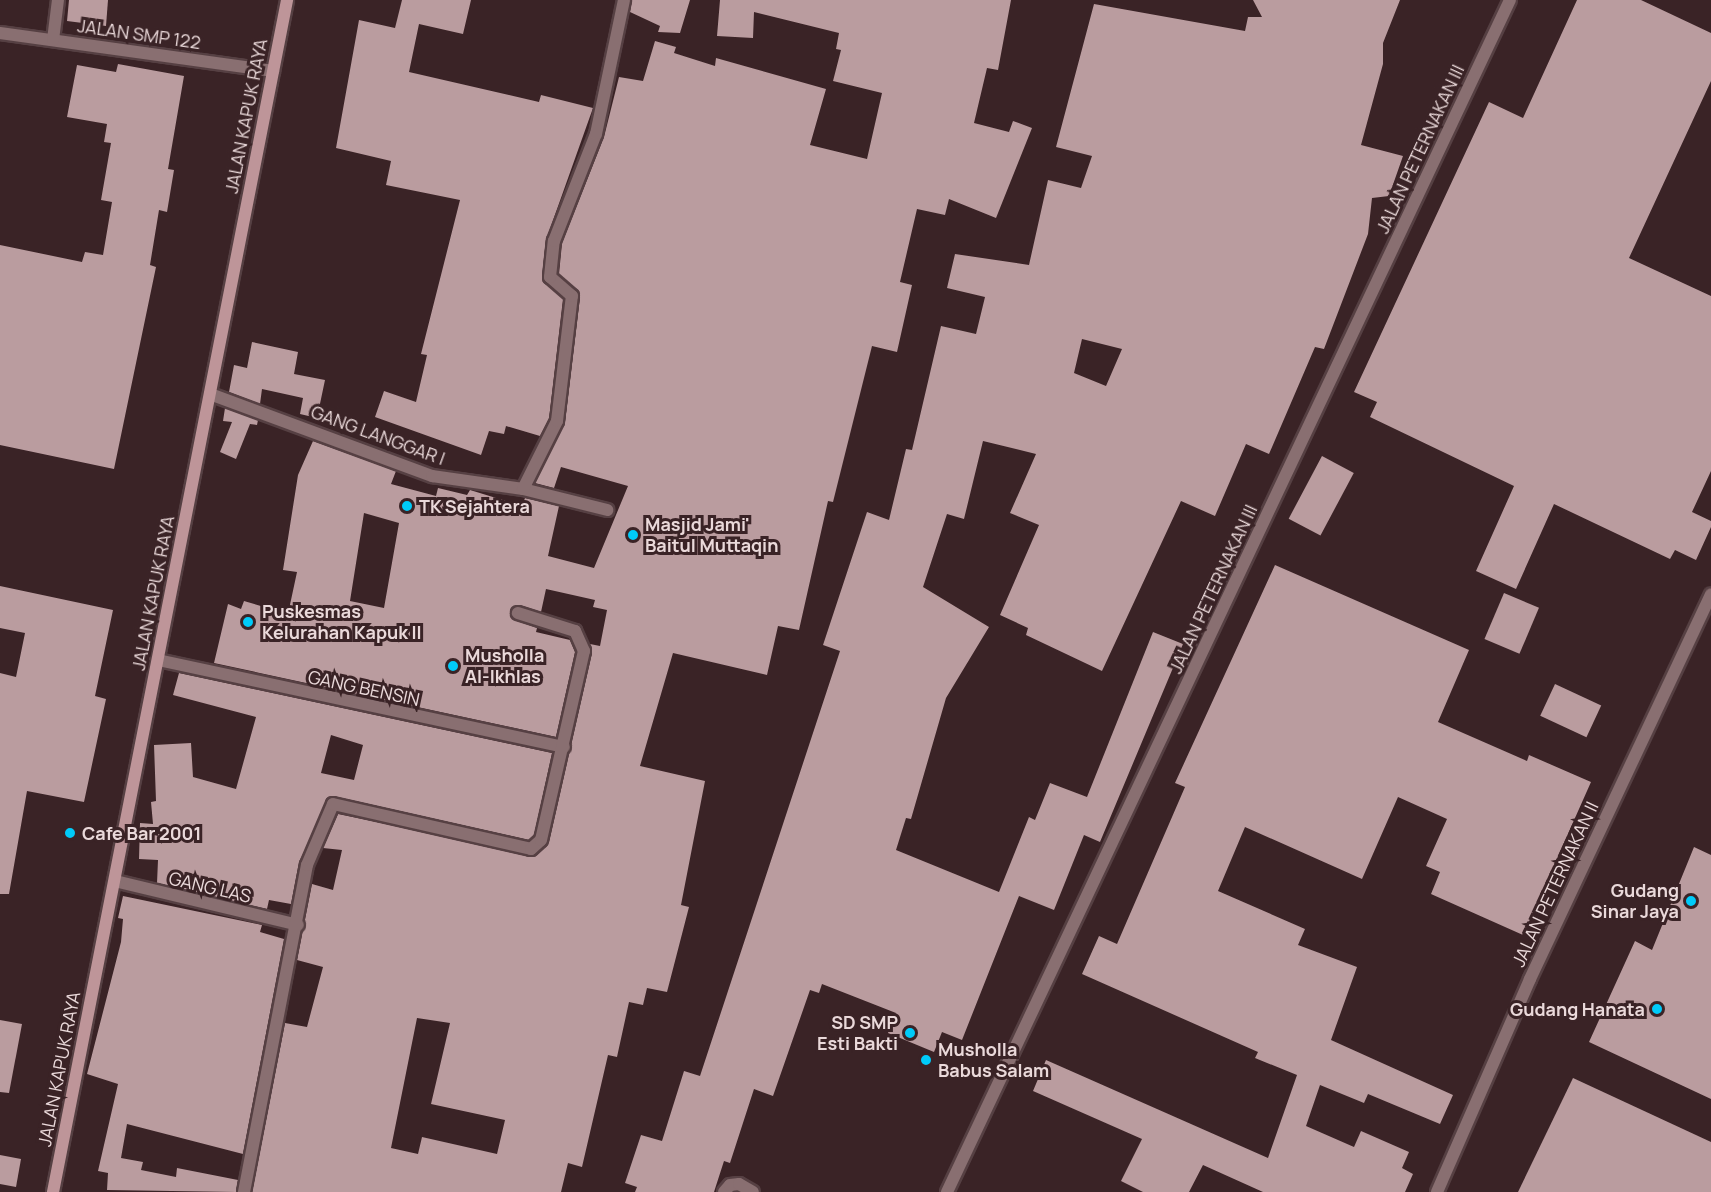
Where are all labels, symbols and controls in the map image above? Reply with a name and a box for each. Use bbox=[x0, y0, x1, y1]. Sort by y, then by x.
street label: JALAN SMP 122 bbox=[76, 15, 202, 53]
street label: JALAN KAPUK RAYA bbox=[220, 37, 272, 195]
street label: JALAN PETERNAKAN III bbox=[1371, 61, 1469, 237]
street label: GANG LANGGAR I bbox=[308, 401, 448, 469]
place label: TK Sejahtera bbox=[419, 495, 530, 517]
marker: TK Sejahtera bbox=[400, 499, 414, 513]
street label: JALAN PETERNAKAN III bbox=[1164, 501, 1262, 677]
street label: JALAN KAPUK RAYA bbox=[127, 514, 179, 672]
place label: Masjid Jami' Baitul Muttaqin bbox=[645, 514, 778, 556]
marker: Masjid Jami' Baitul Muttaqin bbox=[626, 528, 640, 542]
place label: Puskesmas Kelurahan Kapuk II bbox=[262, 601, 422, 644]
marker: Puskesmas Kelurahan Kapuk II bbox=[239, 613, 257, 631]
place label: Musholla Al-Ikhlas bbox=[465, 645, 544, 688]
marker: Musholla Al-Ikhlas bbox=[446, 659, 460, 673]
street label: GANG BENSIN bbox=[306, 666, 422, 710]
street label: JALAN PETERNAKAN II bbox=[1507, 798, 1603, 970]
place label: Cafe Bar 2001 bbox=[82, 822, 201, 844]
marker: Cafe Bar 2001 bbox=[63, 826, 77, 840]
street label: GANG LAS bbox=[167, 867, 253, 907]
place label: Gudang Sinar Jaya bbox=[1591, 880, 1679, 922]
marker: Gudang Sinar Jaya bbox=[1684, 894, 1698, 908]
street label: JALAN KAPUK RAYA bbox=[33, 990, 85, 1148]
place label: Gudang Hanata bbox=[1510, 998, 1645, 1020]
marker: Gudang Hanata bbox=[1650, 1002, 1664, 1016]
place label: SD SMP Esti Bakti bbox=[817, 1012, 898, 1054]
marker: SD SMP Esti Bakti bbox=[903, 1026, 917, 1040]
place label: Musholla Babus Salam bbox=[938, 1039, 1049, 1082]
marker: Musholla Babus Salam bbox=[919, 1053, 933, 1067]

